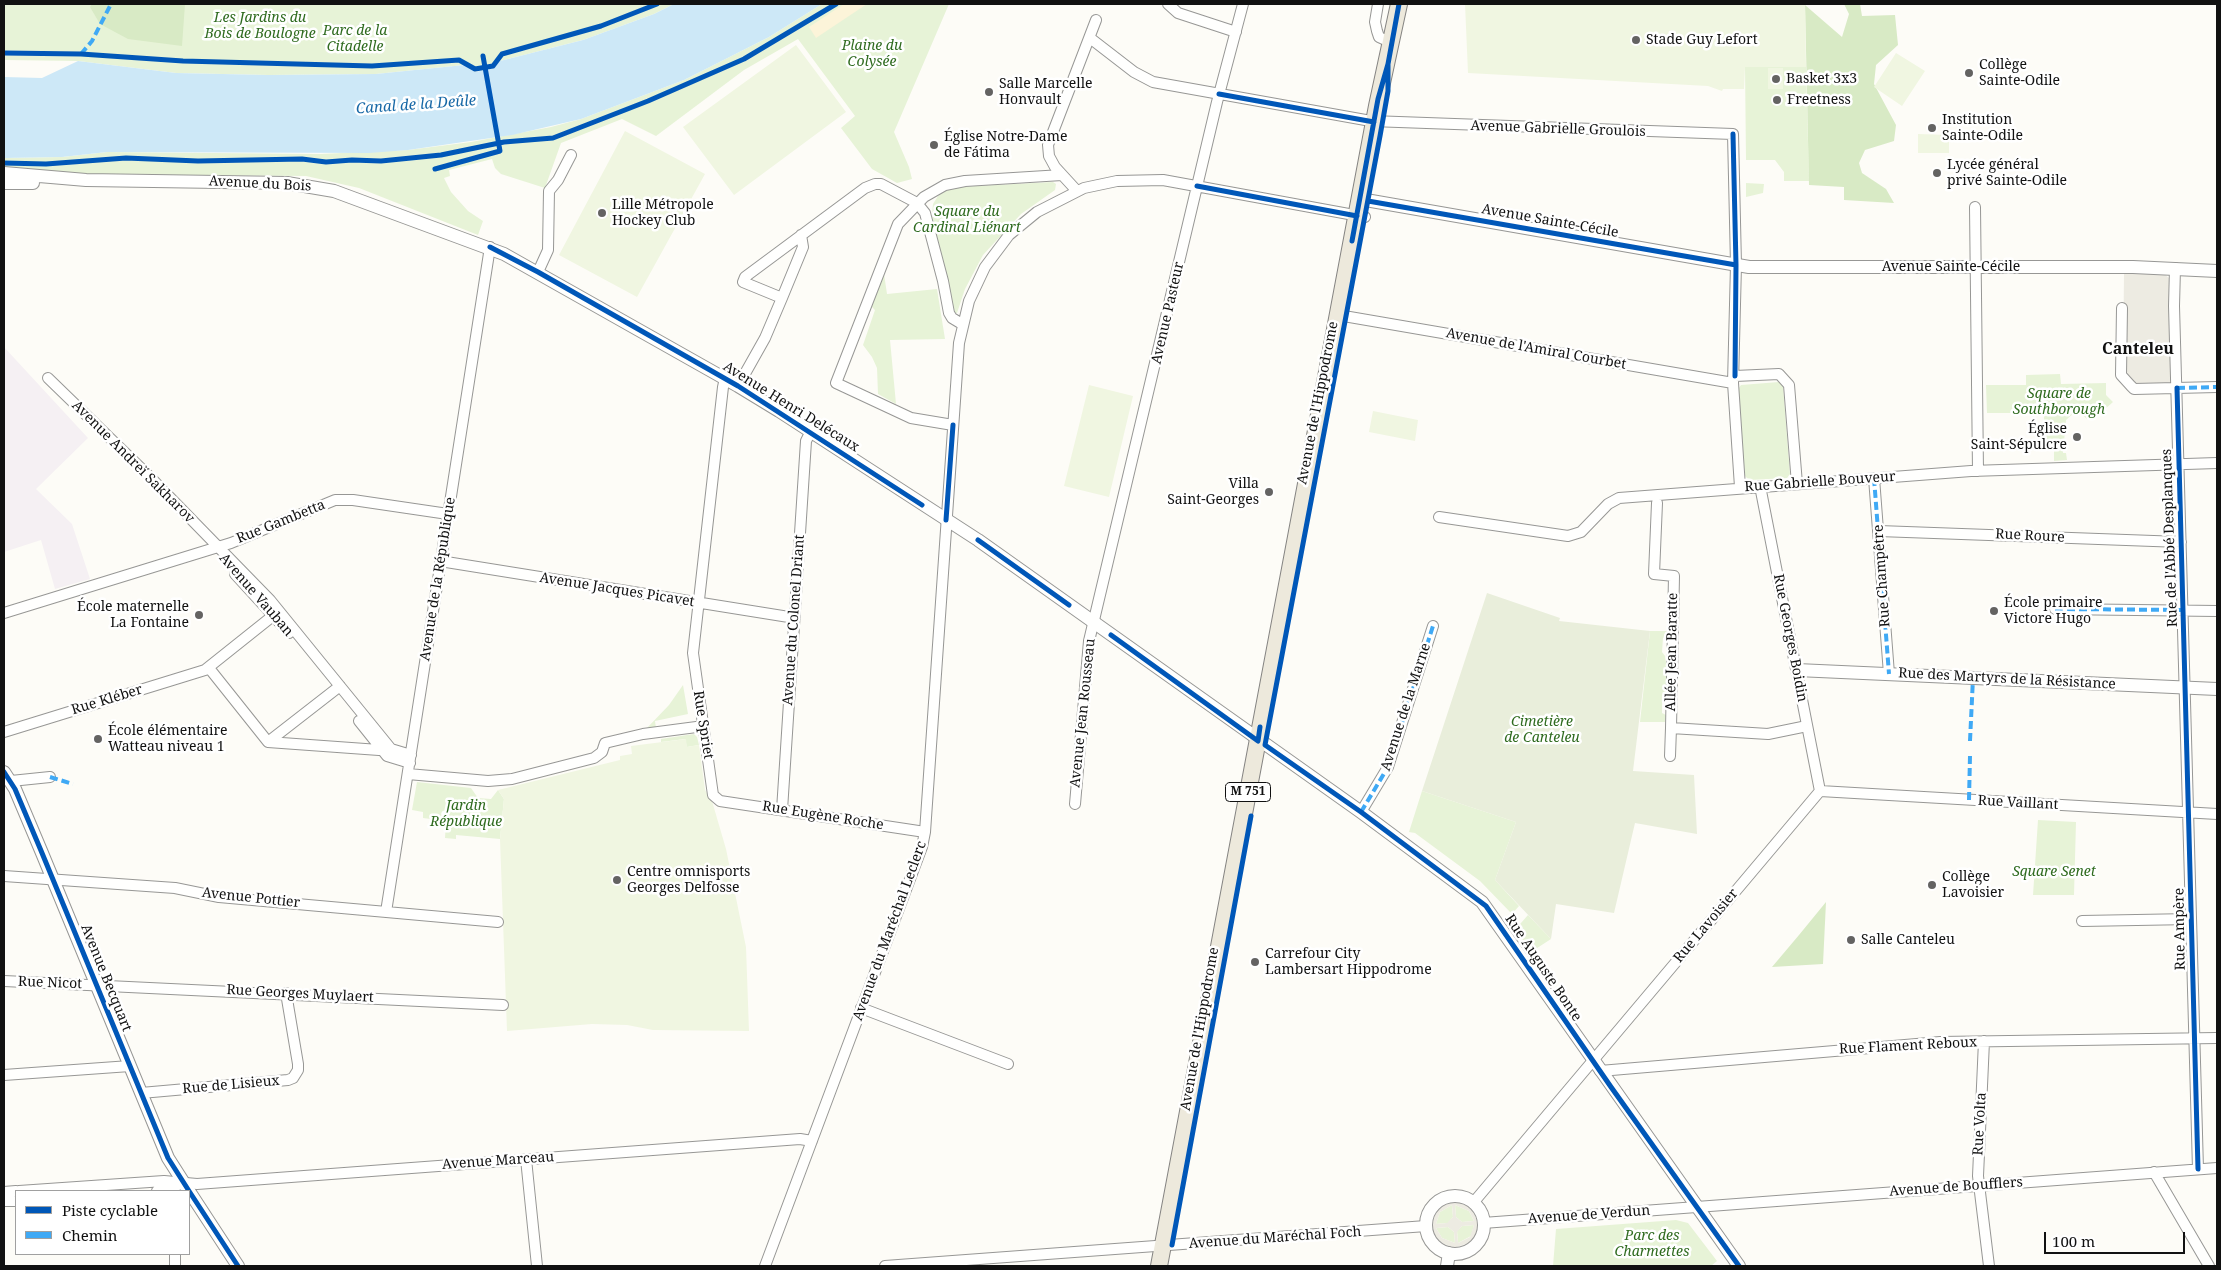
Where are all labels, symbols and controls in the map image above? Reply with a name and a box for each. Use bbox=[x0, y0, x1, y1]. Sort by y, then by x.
park label: Les Jardins du Bois de Boulogne bbox=[204, 10, 316, 42]
park label: Parc de la Citadelle bbox=[323, 23, 387, 56]
place label: Stade Guy Lefort bbox=[1646, 32, 1758, 48]
marker: Stade Guy Lefort bbox=[1630, 34, 1642, 46]
park label: Plaine du Colysée bbox=[842, 38, 902, 70]
place label: Collège Sainte-Odile bbox=[1979, 57, 2060, 90]
marker: Collège Sainte-Odile bbox=[1963, 67, 1975, 79]
place label: Basket 3x3 bbox=[1786, 71, 1857, 87]
marker: Basket 3x3 bbox=[1770, 73, 1782, 85]
place label: Salle Marcelle Honvault bbox=[999, 76, 1092, 108]
marker: Salle Marcelle Honvault bbox=[983, 86, 995, 98]
water label: Canal de la Deûle bbox=[355, 92, 477, 118]
place label: Freetness bbox=[1787, 92, 1851, 108]
marker: Freetness bbox=[1771, 94, 1783, 106]
place label: Institution Sainte-Odile bbox=[1942, 112, 2023, 144]
street label: Avenue Gabrielle Groulois bbox=[1470, 118, 1646, 140]
marker: Institution Sainte-Odile bbox=[1926, 122, 1938, 134]
place label: Église Notre-Dame de Fátima bbox=[944, 129, 1067, 162]
marker: Église Notre-Dame de Fátima bbox=[928, 139, 940, 151]
place label: Lycée général privé Sainte-Odile bbox=[1947, 157, 2067, 190]
marker: Lycée général privé Sainte-Odile bbox=[1931, 167, 1943, 179]
street label: Avenue du Bois bbox=[208, 173, 312, 195]
place label: Lille Métropole Hockey Club bbox=[612, 197, 714, 230]
street label: Avenue Sainte-Cécile bbox=[1480, 201, 1620, 241]
park label: Square du Cardinal Liénart bbox=[913, 204, 1021, 236]
marker: Lille Métropole Hockey Club bbox=[596, 207, 608, 219]
street label: Avenue Sainte-Cécile bbox=[1882, 259, 2020, 275]
street label: Avenue Pasteur bbox=[1148, 260, 1188, 366]
street label: Avenue de l'Hippodrome bbox=[1294, 320, 1342, 486]
street label: Avenue de l'Amiral Courbet bbox=[1445, 325, 1627, 373]
district label: Canteleu bbox=[2102, 339, 2174, 359]
street label: Avenue Henri Delécaux bbox=[720, 358, 862, 456]
park label: Square de Southborough bbox=[2013, 386, 2105, 418]
street label: Avenue Andreï Sakharov bbox=[68, 397, 198, 527]
place label: Église Saint-Sépulcre bbox=[1971, 421, 2067, 454]
marker: Église Saint-Sépulcre bbox=[2071, 431, 2083, 443]
street label: Rue de l'Abbé Desplanques bbox=[2158, 448, 2182, 628]
street label: Rue Gabrielle Bouveur bbox=[1744, 468, 1896, 496]
place label: Villa Saint-Georges bbox=[1167, 476, 1259, 508]
marker: Villa Saint-Georges bbox=[1263, 486, 1275, 498]
street label: Avenue de la République bbox=[417, 496, 459, 662]
street label: Rue Gambetta bbox=[234, 497, 328, 547]
street label: Rue Champêtre bbox=[1870, 524, 1894, 628]
street label: Rue Roure bbox=[1995, 526, 2065, 546]
street label: Avenue du Colonel Driant bbox=[780, 534, 808, 706]
street label: Avenue Vauban bbox=[215, 550, 297, 640]
street label: Avenue Jacques Picavet bbox=[538, 569, 696, 611]
street label: Rue Georges Boidin bbox=[1769, 573, 1811, 703]
street label: Allée Jean Baratte bbox=[1663, 592, 1681, 712]
place label: École primaire Victore Hugo bbox=[2004, 595, 2103, 628]
place label: École maternelle La Fontaine bbox=[77, 599, 189, 632]
marker: École primaire Victore Hugo bbox=[1988, 605, 2000, 617]
marker: École maternelle La Fontaine bbox=[193, 609, 205, 621]
street label: Avenue Jean Rousseau bbox=[1067, 638, 1099, 788]
street label: Avenue de la Marne bbox=[1377, 641, 1435, 773]
street label: Rue des Martyrs de la Résistance bbox=[1898, 665, 2116, 693]
street label: Rue Kléber bbox=[69, 681, 145, 719]
street label: Rue Spriet bbox=[689, 690, 717, 760]
park label: Cimetière de Canteleu bbox=[1504, 714, 1580, 746]
place label: École élémentaire Watteau niveau 1 bbox=[108, 723, 228, 756]
marker: École élémentaire Watteau niveau 1 bbox=[92, 733, 104, 745]
road number: M 751 bbox=[1226, 782, 1270, 802]
street label: Rue Vaillant bbox=[1977, 792, 2059, 814]
park label: Jardin République bbox=[430, 798, 502, 830]
street label: Rue Eugène Roche bbox=[761, 798, 885, 834]
street label: Avenue du Maréchal Leclerc bbox=[850, 839, 930, 1023]
place label: Centre omnisports Georges Delfosse bbox=[627, 864, 750, 896]
park label: Square Senet bbox=[2012, 864, 2096, 880]
place label: Collège Lavoisier bbox=[1942, 869, 2004, 902]
marker: Centre omnisports Georges Delfosse bbox=[611, 874, 623, 886]
marker: Collège Lavoisier bbox=[1926, 879, 1938, 891]
street label: Avenue Pottier bbox=[201, 884, 301, 912]
street label: Rue Lavoisier bbox=[1670, 886, 1742, 966]
street label: Rue Ampère bbox=[2171, 888, 2189, 970]
street label: Rue Auguste Bonte bbox=[1501, 911, 1585, 1025]
street label: Avenue Becquart bbox=[77, 922, 135, 1034]
place label: Salle Canteleu bbox=[1861, 932, 1955, 948]
marker: Salle Canteleu bbox=[1845, 934, 1857, 946]
street label: Avenue de l'Hippodrome bbox=[1177, 946, 1223, 1112]
place label: Carrefour City Lambersart Hippodrome bbox=[1265, 946, 1432, 979]
marker: Carrefour City Lambersart Hippodrome bbox=[1249, 956, 1261, 968]
street label: Rue Nicot bbox=[18, 973, 82, 993]
street label: Rue Georges Muylaert bbox=[226, 982, 374, 1006]
street label: Rue Flament Reboux bbox=[1838, 1034, 1978, 1058]
street label: Rue de Lisieux bbox=[182, 1072, 280, 1098]
street label: Rue Volta bbox=[1970, 1092, 1990, 1156]
street label: Avenue Marceau bbox=[441, 1149, 555, 1173]
street label: Avenue de Boufflers bbox=[1889, 1174, 2023, 1200]
legend bbox=[15, 1190, 190, 1255]
text: Piste cyclable bbox=[62, 1200, 158, 1220]
street label: Avenue de Verdun bbox=[1527, 1202, 1651, 1228]
scale bar bbox=[2046, 1222, 2187, 1254]
street label: Avenue du Maréchal Foch bbox=[1188, 1224, 1362, 1252]
text: Chemin bbox=[62, 1225, 117, 1245]
park label: Parc des Charmettes bbox=[1615, 1228, 1689, 1260]
text: 100 m bbox=[2052, 1231, 2095, 1251]

